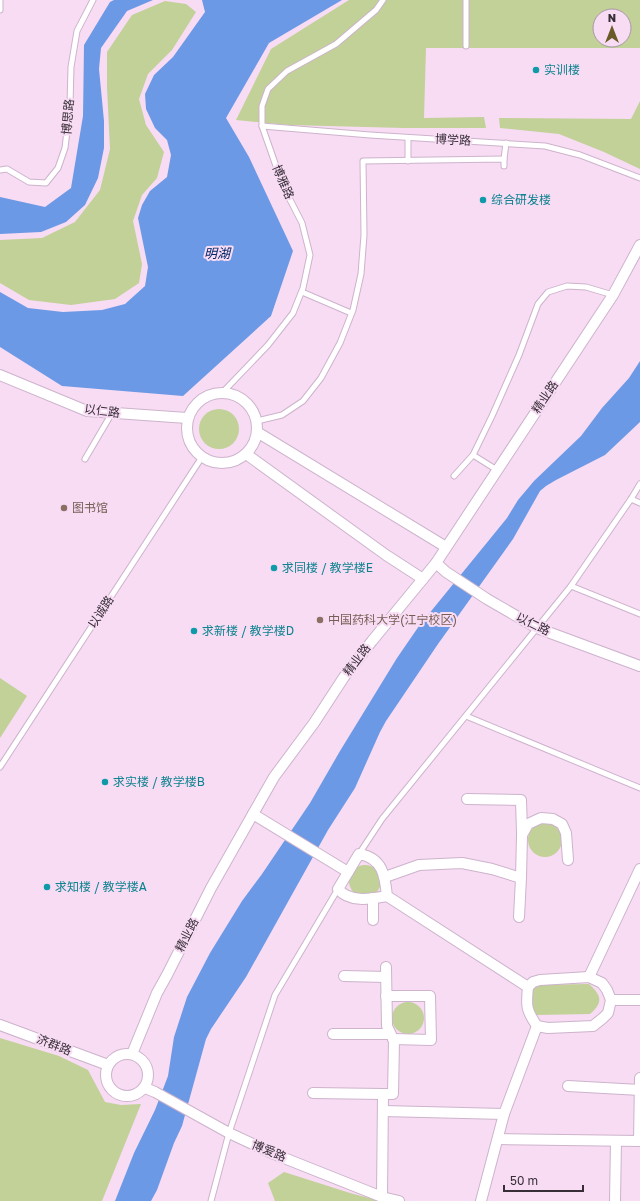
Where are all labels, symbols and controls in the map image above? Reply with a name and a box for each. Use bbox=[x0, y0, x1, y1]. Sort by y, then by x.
north arrow bbox=[592, 8, 632, 48]
text: N bbox=[608, 11, 616, 24]
place label: 实训楼 bbox=[544, 62, 580, 77]
marker: 实训楼 bbox=[531, 65, 541, 75]
street label: 博思路 bbox=[58, 98, 77, 136]
street label: 博学路 bbox=[435, 131, 471, 148]
street label: 博雅路 bbox=[270, 162, 297, 201]
place label: 综合研发楼 bbox=[491, 192, 551, 207]
marker: 综合研发楼 bbox=[478, 195, 488, 205]
water label: 明湖 bbox=[204, 245, 232, 261]
street label: 精业路 bbox=[528, 378, 561, 416]
street label: 以仁路 bbox=[83, 401, 121, 420]
place label: 图书馆 bbox=[72, 500, 108, 515]
marker: 图书馆 bbox=[59, 503, 69, 513]
place label: 求同楼 / 教学楼E bbox=[282, 560, 373, 575]
marker: 求同楼 / 教学楼E bbox=[269, 563, 279, 573]
street label: 以诚路 bbox=[84, 593, 117, 631]
street label: 以仁路 bbox=[514, 609, 553, 638]
place label: 中国药科大学(江宁校区) bbox=[328, 612, 457, 627]
marker: 中国药科大学(江宁校区) bbox=[315, 615, 325, 625]
place label: 求新楼 / 教学楼D bbox=[202, 623, 294, 638]
marker: 求新楼 / 教学楼D bbox=[189, 626, 199, 636]
street label: 精业路 bbox=[340, 641, 373, 679]
place label: 求实楼 / 教学楼B bbox=[113, 774, 205, 789]
marker: 求实楼 / 教学楼B bbox=[100, 777, 110, 787]
place label: 求知楼 / 教学楼A bbox=[55, 879, 147, 894]
marker: 求知楼 / 教学楼A bbox=[42, 882, 52, 892]
street label: 精业路 bbox=[172, 915, 201, 954]
street label: 济群路 bbox=[35, 1031, 74, 1058]
street label: 博爱路 bbox=[250, 1137, 289, 1164]
scale bar bbox=[504, 1167, 583, 1193]
text: 50 m bbox=[510, 1173, 538, 1188]

